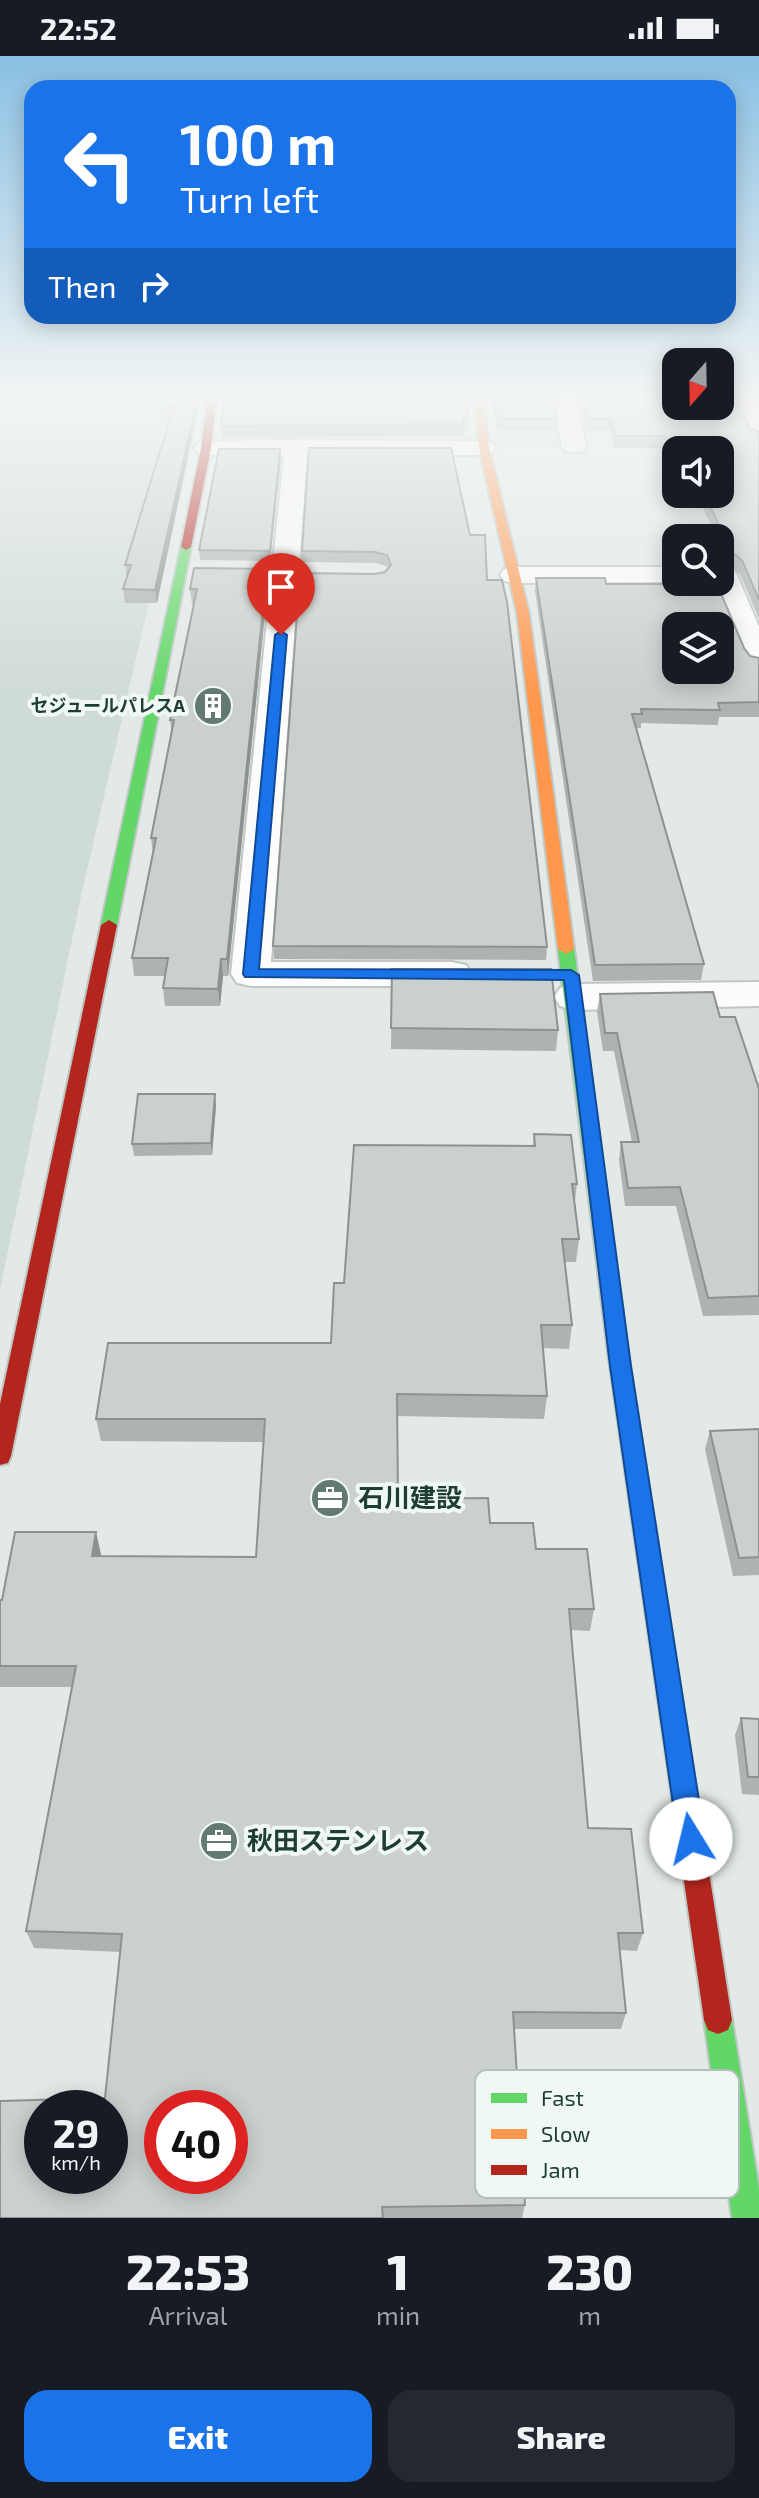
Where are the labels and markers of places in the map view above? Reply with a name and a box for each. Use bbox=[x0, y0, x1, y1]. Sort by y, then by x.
pin bbox=[247, 553, 315, 635]
building icon: セジュールパレスA bbox=[192, 685, 234, 727]
place label: セジュールパレスA bbox=[31, 694, 185, 716]
office icon: 石川建設 bbox=[309, 1477, 351, 1519]
place label: 石川建設 bbox=[358, 1481, 462, 1512]
office icon: 秋田ステンレス bbox=[198, 1820, 240, 1862]
place label: 秋田ステンレス bbox=[247, 1824, 429, 1855]

